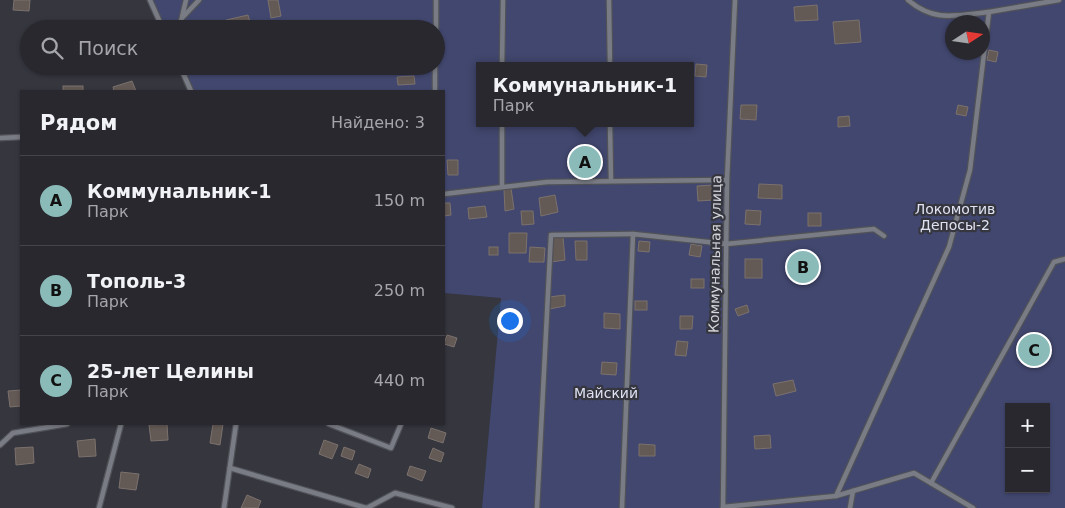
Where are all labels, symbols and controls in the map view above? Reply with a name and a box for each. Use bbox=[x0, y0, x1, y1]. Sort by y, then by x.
north arrow bbox=[945, 15, 990, 60]
search box bbox=[20, 20, 445, 75]
icon: search bbox=[38, 34, 66, 62]
text: Поиск bbox=[78, 37, 138, 59]
popup bbox=[476, 62, 694, 127]
text: Коммунальник-1 bbox=[493, 74, 677, 96]
text: Парк bbox=[493, 96, 534, 115]
text: Рядом bbox=[40, 111, 117, 135]
text: Найдено: 3 bbox=[331, 113, 425, 132]
pin: A bbox=[569, 143, 601, 181]
street label: Коммунальная улица bbox=[706, 175, 724, 333]
text: Коммунальник-1 bbox=[87, 180, 271, 202]
text: A bbox=[50, 191, 62, 210]
text: 150 m bbox=[374, 191, 425, 210]
park label: Локомотив Депосы-2 bbox=[915, 201, 995, 233]
text: Парк bbox=[87, 202, 129, 221]
pin: B bbox=[787, 248, 819, 286]
text: Тополь-3 bbox=[87, 270, 186, 292]
text: B bbox=[50, 281, 62, 300]
text: 250 m bbox=[374, 281, 425, 300]
text: Парк bbox=[87, 292, 129, 311]
your location bbox=[497, 308, 523, 334]
pin: C bbox=[1018, 331, 1050, 369]
text: 25-лет Целины bbox=[87, 360, 254, 382]
text: C bbox=[50, 371, 62, 390]
text: 440 m bbox=[374, 371, 425, 390]
text: Парк bbox=[87, 382, 129, 401]
park label: Майский bbox=[574, 385, 638, 401]
map controls bbox=[1005, 403, 1050, 493]
button: + bbox=[1005, 403, 1050, 448]
button: − bbox=[1005, 448, 1050, 493]

